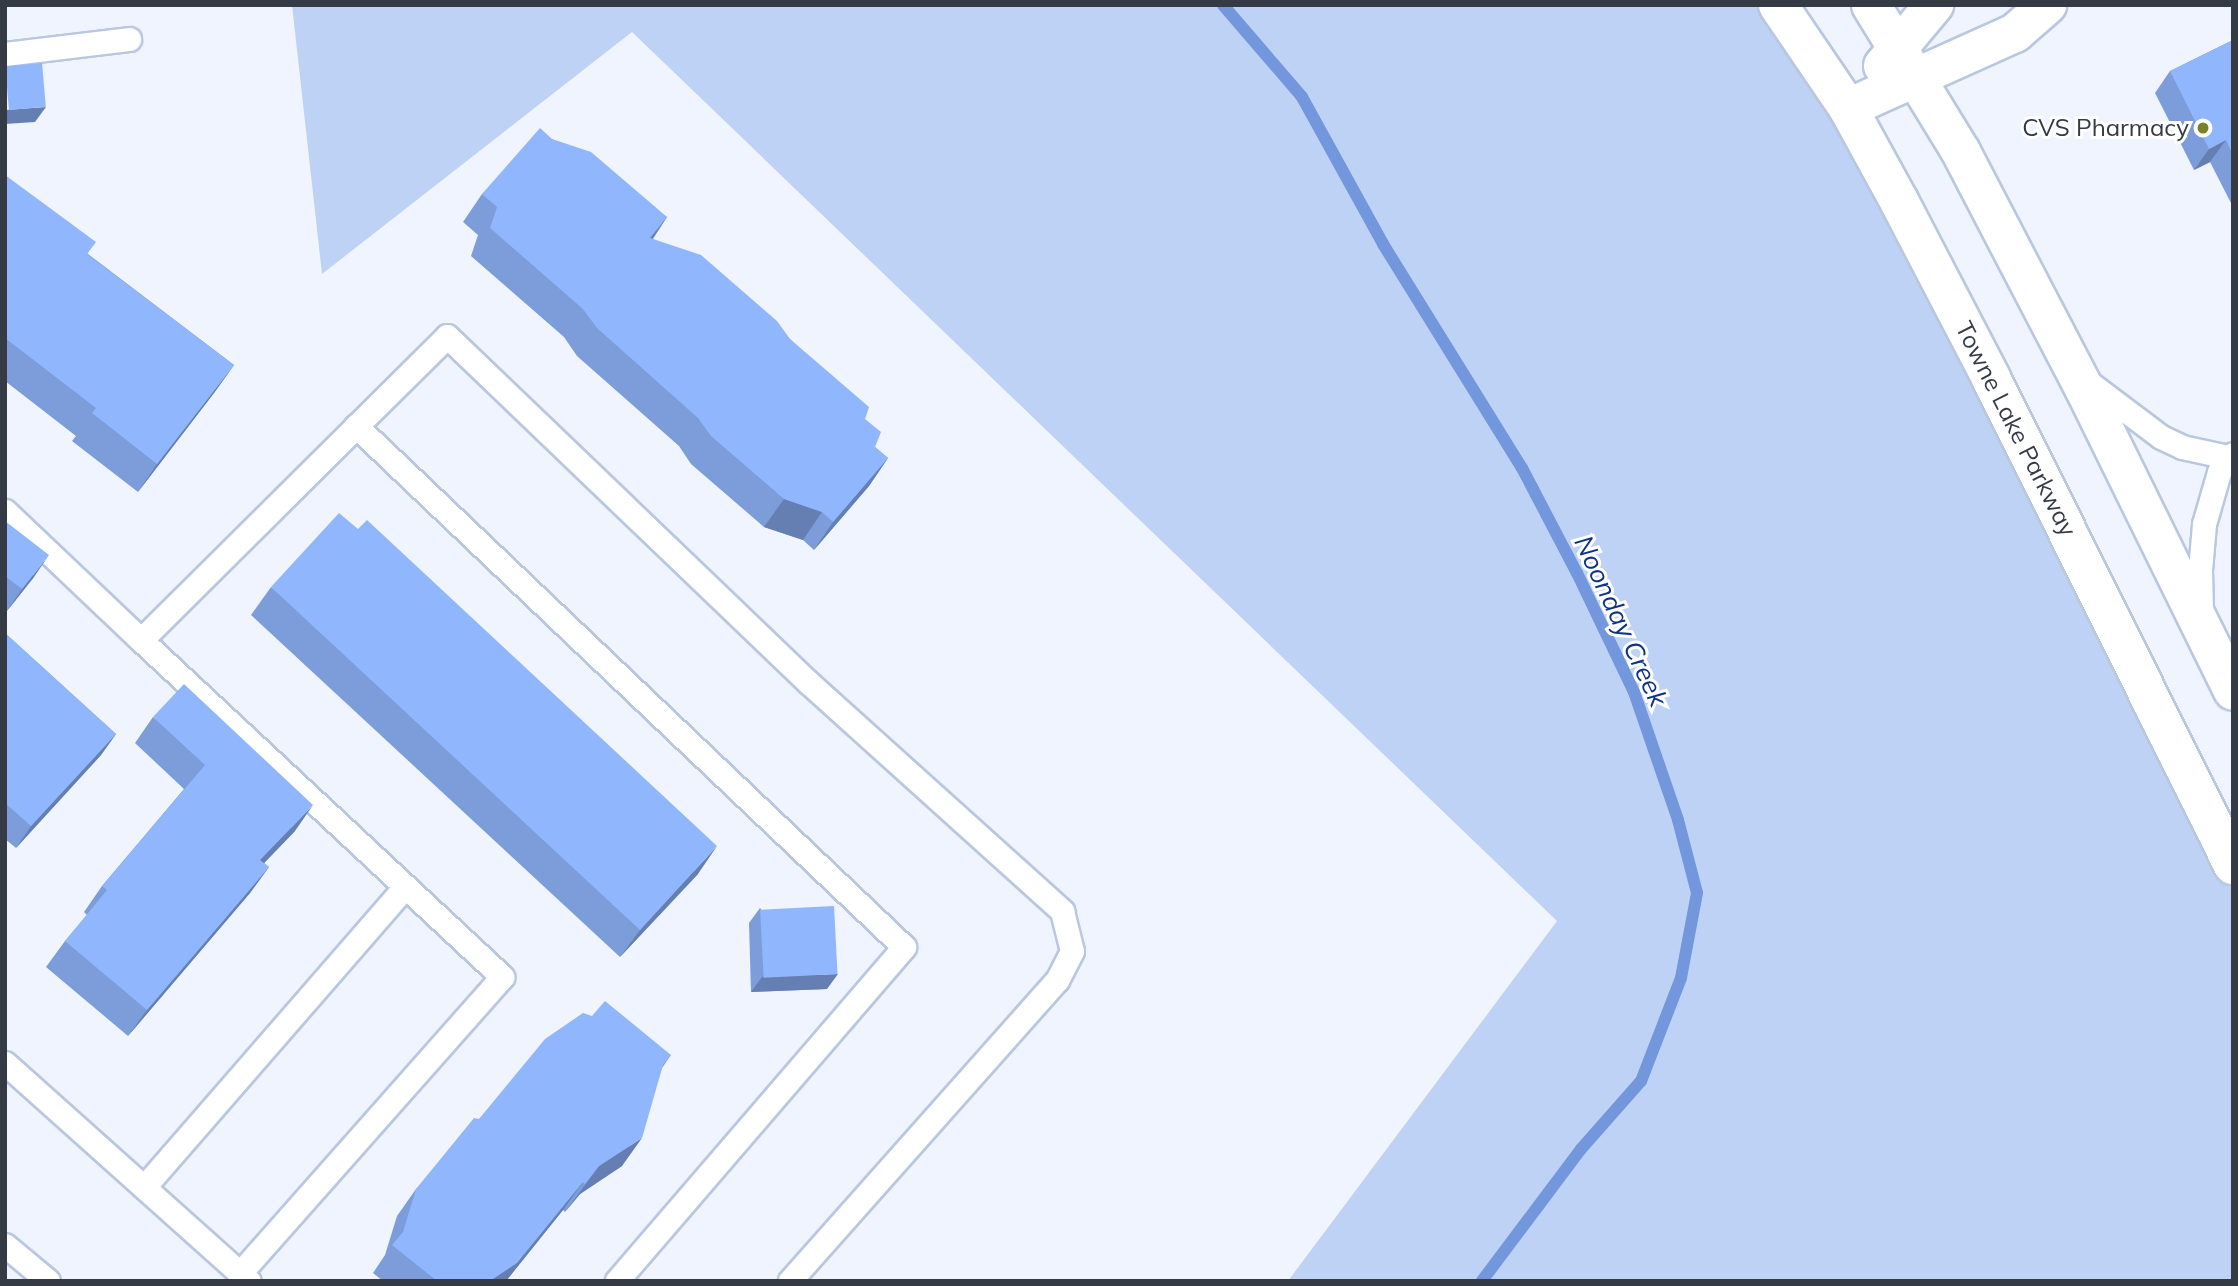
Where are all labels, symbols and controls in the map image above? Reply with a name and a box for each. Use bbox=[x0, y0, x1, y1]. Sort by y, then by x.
place label: CVS Pharmacy bbox=[2022, 114, 2189, 142]
marker: CVS Pharmacy bbox=[2195, 120, 2211, 136]
street label: Towne Lake Parkway bbox=[1949, 317, 2083, 541]
water label: Noonday Creek bbox=[1568, 531, 1674, 711]

